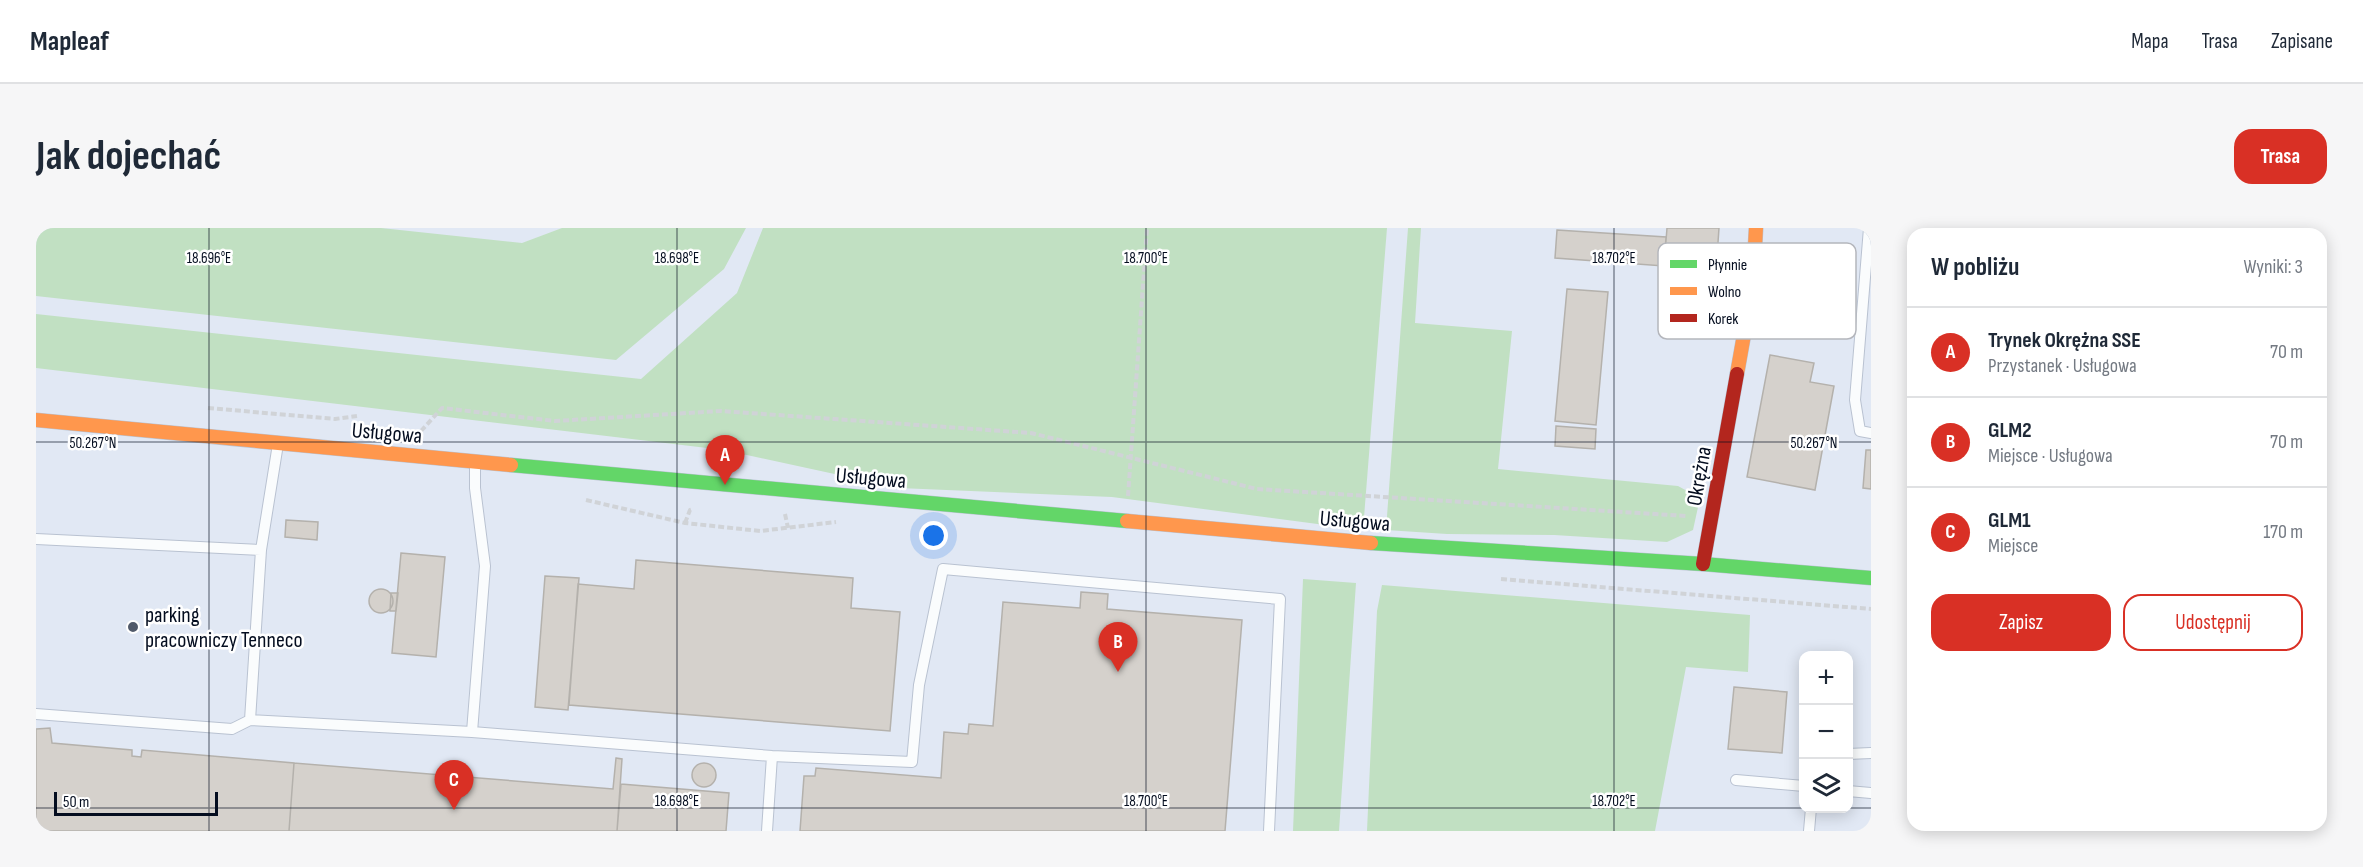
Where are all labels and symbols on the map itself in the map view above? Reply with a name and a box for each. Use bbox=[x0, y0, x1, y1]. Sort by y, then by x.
legend bbox=[1658, 243, 1856, 339]
text: 18.696°E bbox=[187, 249, 231, 268]
text: 18.698°E bbox=[655, 249, 699, 268]
text: 18.700°E bbox=[1124, 249, 1168, 268]
text: 18.702°E bbox=[1592, 249, 1636, 268]
text: Płynnie bbox=[1708, 256, 1747, 275]
text: Wolno bbox=[1708, 283, 1741, 302]
text: Korek bbox=[1708, 310, 1738, 329]
street label: Usługowa bbox=[351, 417, 423, 450]
text: 50.267°N bbox=[70, 434, 117, 453]
text: 50.267°N bbox=[1791, 434, 1838, 453]
pin: A bbox=[706, 436, 744, 485]
street label: Okrężna bbox=[1681, 444, 1718, 508]
street label: Usługowa bbox=[835, 462, 907, 495]
street label: Usługowa bbox=[1319, 505, 1391, 538]
your location bbox=[919, 521, 948, 550]
place label: parking pracowniczy Tenneco bbox=[145, 602, 303, 654]
marker: parking pracowniczy Tenneco bbox=[126, 620, 140, 634]
pin: B bbox=[1098, 622, 1138, 672]
pin: C bbox=[434, 760, 474, 810]
scale bar bbox=[54, 789, 218, 816]
text: 18.698°E bbox=[655, 792, 699, 811]
text: 18.700°E bbox=[1124, 792, 1168, 811]
text: 18.702°E bbox=[1592, 792, 1636, 811]

